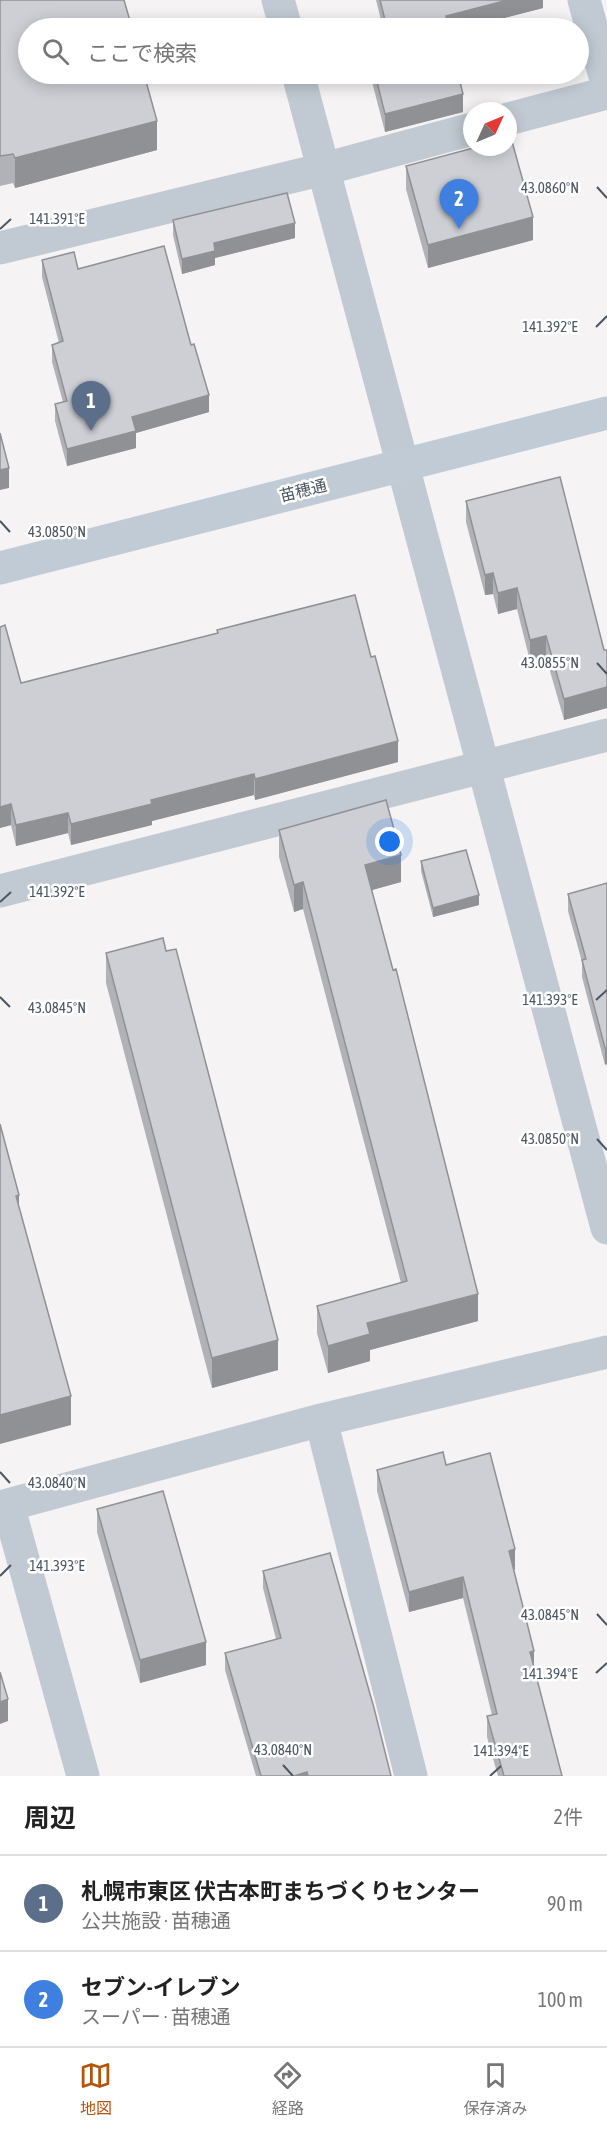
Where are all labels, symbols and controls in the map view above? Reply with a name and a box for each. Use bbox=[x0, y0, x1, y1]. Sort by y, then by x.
search box bbox=[18, 18, 589, 84]
icon: search bbox=[39, 35, 72, 68]
text: ここで検索 bbox=[87, 40, 197, 66]
north arrow bbox=[463, 102, 517, 156]
text: 43.0860°N bbox=[521, 179, 579, 196]
pin: 2 bbox=[440, 180, 478, 229]
text: 141.391°E bbox=[29, 210, 85, 227]
text: 141.392°E bbox=[522, 318, 578, 335]
pin: 1 bbox=[72, 382, 110, 431]
street label: 苗穂通 bbox=[278, 475, 328, 505]
text: 43.0850°N bbox=[28, 523, 86, 540]
text: 43.0855°N bbox=[521, 654, 579, 671]
your location bbox=[375, 827, 404, 856]
text: 141.392°E bbox=[29, 883, 85, 900]
text: 141.393°E bbox=[522, 991, 578, 1008]
text: 43.0845°N bbox=[28, 999, 86, 1016]
text: 43.0850°N bbox=[521, 1130, 579, 1147]
text: 43.0840°N bbox=[28, 1474, 86, 1491]
text: 141.393°E bbox=[29, 1557, 85, 1574]
text: 43.0845°N bbox=[521, 1606, 579, 1623]
text: 141.394°E bbox=[522, 1665, 578, 1682]
text: 43.0840°N bbox=[254, 1741, 312, 1758]
text: 141.394°E bbox=[473, 1742, 529, 1759]
text: 周辺 bbox=[24, 1803, 76, 1833]
text: 2件 bbox=[554, 1805, 583, 1828]
text: 札幌市東区 伏古本町まちづくりセンター bbox=[81, 1878, 480, 1904]
text: 1 bbox=[39, 1892, 48, 1915]
text: 90 m bbox=[547, 1892, 583, 1915]
text: 公共施設 · 苗穂通 bbox=[81, 1909, 231, 1932]
text: セブン-イレブン bbox=[81, 1974, 241, 2000]
text: 2 bbox=[39, 1988, 48, 2011]
text: 100 m bbox=[538, 1988, 583, 2011]
text: スーパー · 苗穂通 bbox=[81, 2005, 231, 2028]
tab: 地図 bbox=[79, 2059, 112, 2119]
tab: 経路 bbox=[271, 2059, 304, 2119]
tab: 保存済み bbox=[463, 2059, 527, 2119]

